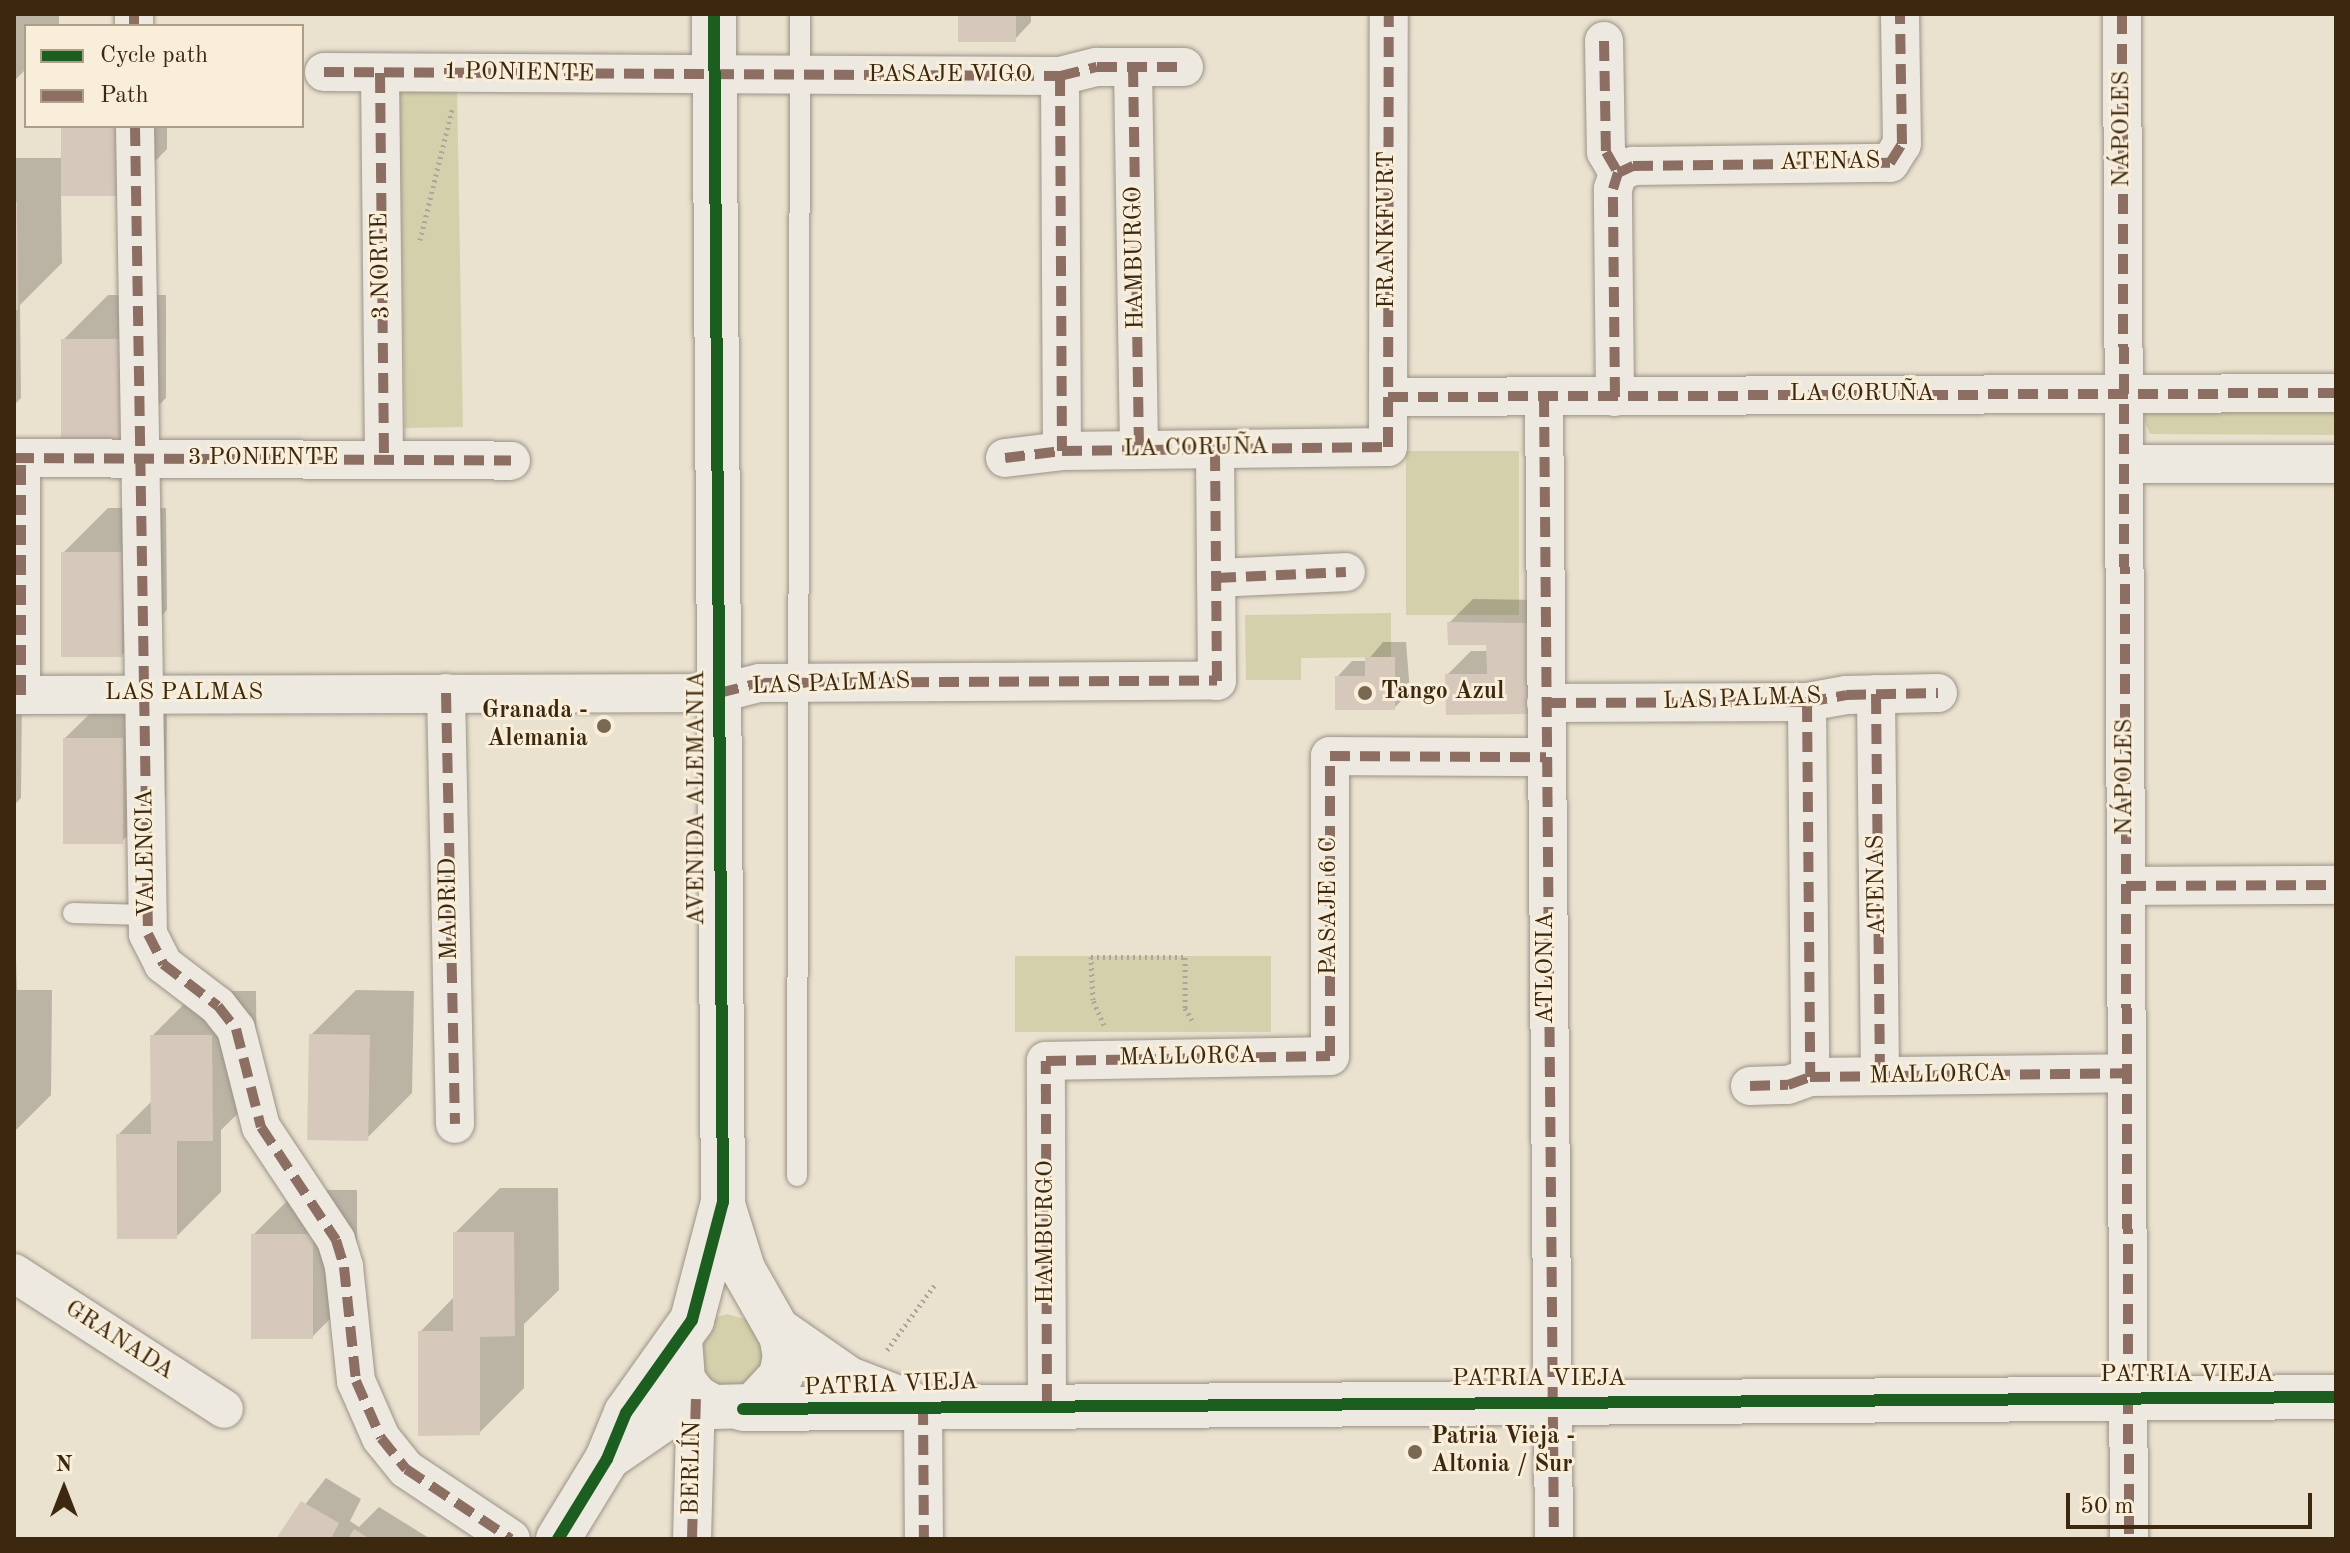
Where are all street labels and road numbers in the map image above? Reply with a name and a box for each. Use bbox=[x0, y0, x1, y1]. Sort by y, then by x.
street label: 1 PONIENTE bbox=[444, 58, 594, 90]
street label: PASAJE VIGO bbox=[868, 62, 1032, 90]
street label: NÁPOLES bbox=[2109, 71, 2137, 187]
street label: ATENAS bbox=[1779, 148, 1881, 178]
street label: FRANKFURT bbox=[1374, 151, 1402, 309]
street label: HAMBURGO bbox=[1120, 186, 1152, 330]
street label: 3 NORTE bbox=[367, 212, 397, 320]
street label: LA CORUÑA bbox=[1789, 381, 1935, 409]
street label: LA CORUÑA bbox=[1123, 433, 1269, 465]
street label: 3 PONIENTE bbox=[188, 445, 338, 473]
street label: LAS PALMAS bbox=[751, 668, 911, 702]
street label: AVENIDA ALEMANIA bbox=[684, 670, 712, 926]
street label: LAS PALMAS bbox=[105, 680, 263, 708]
street label: LAS PALMAS bbox=[1662, 683, 1822, 717]
street label: NÁPOLES bbox=[2112, 719, 2140, 835]
street label: VALENCIA bbox=[131, 789, 163, 917]
street label: ATENAS bbox=[1863, 834, 1893, 936]
street label: PASAJE 6 C bbox=[1316, 837, 1344, 975]
street label: MADRID bbox=[435, 857, 465, 961]
street label: ATLONIA bbox=[1533, 912, 1561, 1024]
street label: MALLORCA bbox=[1119, 1042, 1257, 1074]
street label: MALLORCA bbox=[1869, 1060, 2007, 1092]
street label: HAMBURGO bbox=[1033, 1160, 1061, 1304]
street label: GRANADA bbox=[59, 1295, 179, 1387]
street label: PATRIA VIEJA bbox=[2100, 1362, 2274, 1390]
street label: PATRIA VIEJA bbox=[1452, 1366, 1626, 1394]
street label: PATRIA VIEJA bbox=[804, 1369, 978, 1403]
street label: BERLÍN bbox=[678, 1421, 708, 1515]

